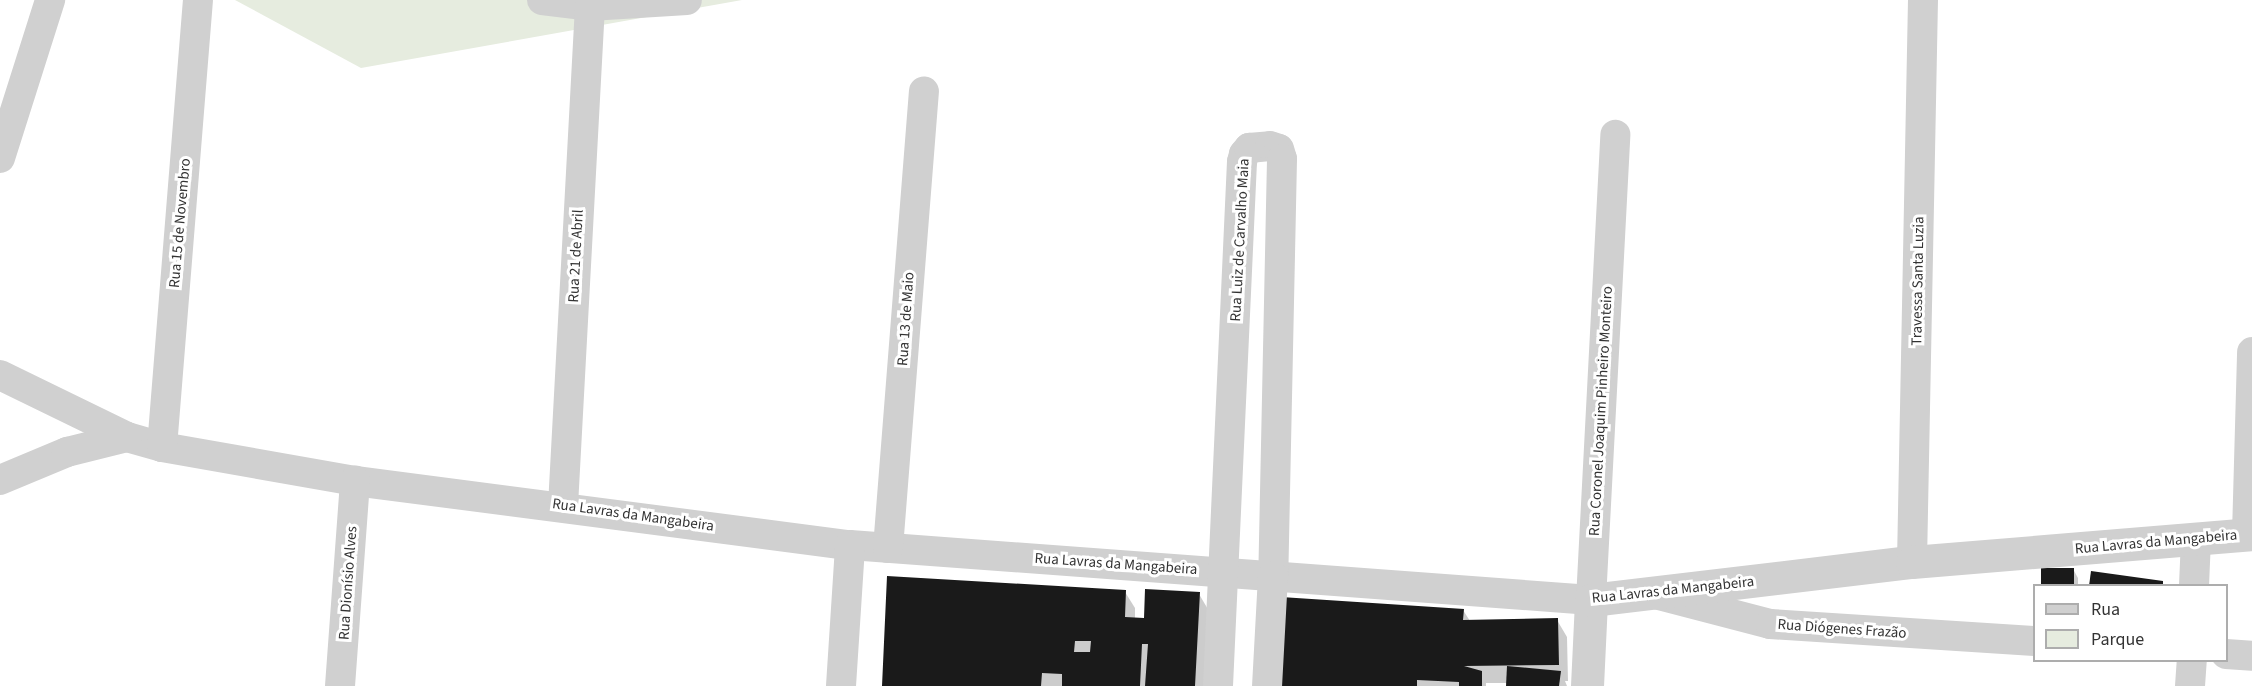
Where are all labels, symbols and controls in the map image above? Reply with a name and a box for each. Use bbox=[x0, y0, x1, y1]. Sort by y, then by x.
street label: Rua 15 de Novembro bbox=[165, 157, 195, 289]
street label: Rua Luiz de Carvalho Maia bbox=[1227, 158, 1253, 322]
street label: Rua 21 de Abril bbox=[565, 209, 587, 303]
street label: Travessa Santa Luzia bbox=[1908, 216, 1928, 346]
street label: Rua 13 de Maio bbox=[894, 271, 918, 367]
street label: Rua Coronel Joaquim Pinheiro Monteiro bbox=[1585, 286, 1617, 536]
street label: Rua Lavras da Mangabeira bbox=[551, 495, 715, 535]
street label: Rua Dionísio Alves bbox=[335, 526, 361, 640]
street label: Rua Lavras da Mangabeira bbox=[2074, 526, 2238, 558]
street label: Rua Lavras da Mangabeira bbox=[1034, 549, 1198, 579]
street label: Rua Lavras da Mangabeira bbox=[1591, 573, 1755, 607]
legend bbox=[2033, 584, 2228, 662]
text: Rua bbox=[2091, 597, 2120, 622]
street label: Rua Diógenes Frazão bbox=[1777, 616, 1907, 642]
text: Parque bbox=[2091, 627, 2144, 652]

